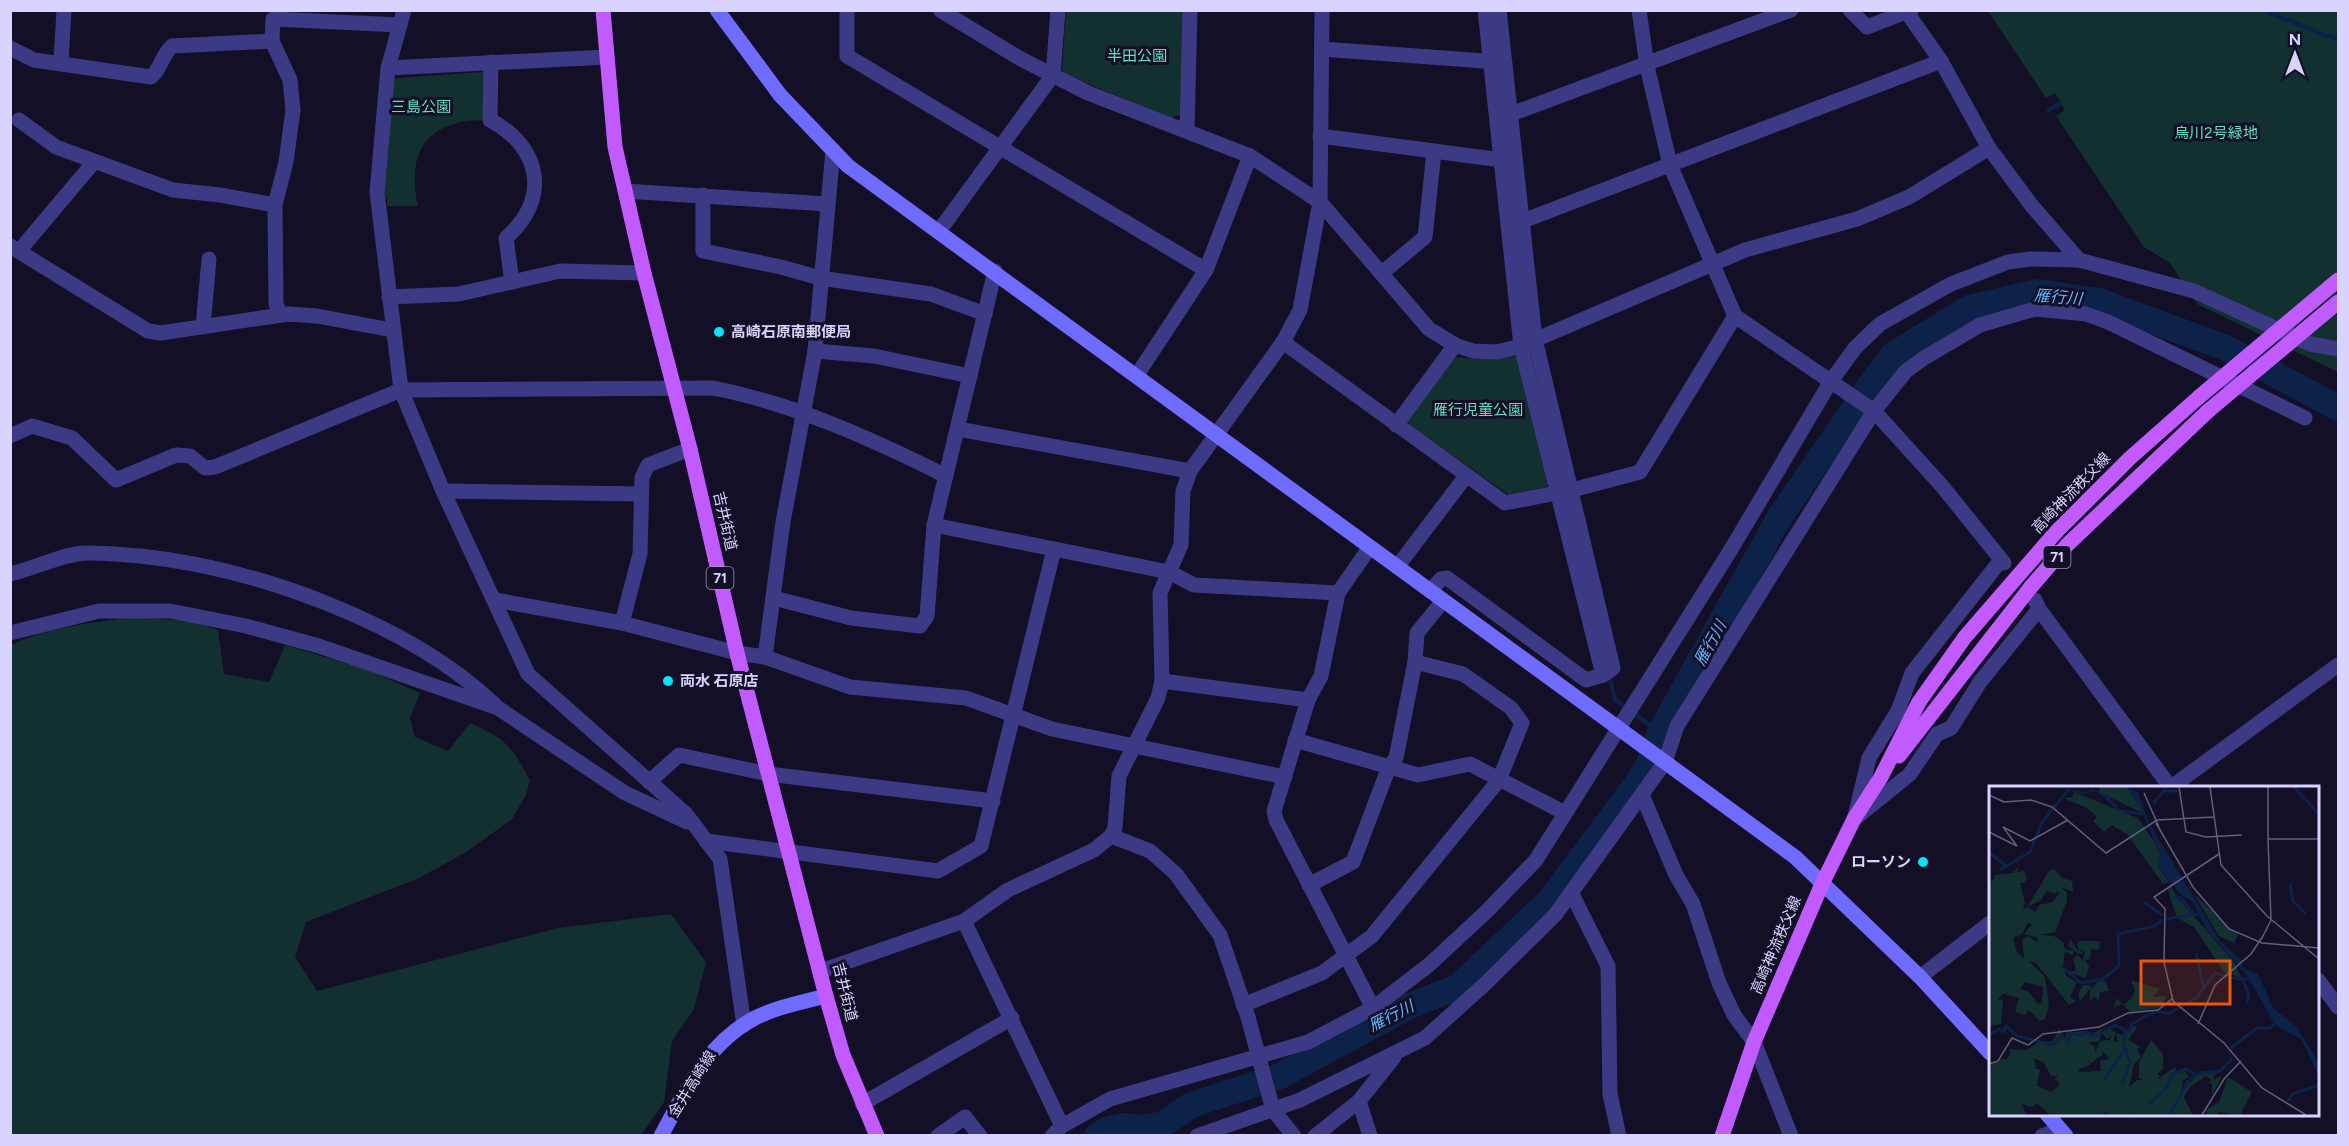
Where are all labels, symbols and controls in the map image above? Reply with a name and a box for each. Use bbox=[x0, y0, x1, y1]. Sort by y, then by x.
north arrow bbox=[2265, 24, 2325, 84]
text: N bbox=[2289, 30, 2301, 49]
park label: 半田公園 bbox=[1107, 47, 1167, 65]
park label: 三島公園 bbox=[391, 98, 451, 116]
park label: 烏川2号緑地 bbox=[2174, 124, 2258, 142]
water label: 雁行川 bbox=[2033, 285, 2085, 309]
place label: 高崎石原南郵便局 bbox=[731, 323, 851, 341]
marker: 高崎石原南郵便局 bbox=[712, 325, 726, 339]
park label: 雁行児童公園 bbox=[1433, 401, 1523, 419]
street label: 高崎神流秩父線 bbox=[2028, 449, 2114, 537]
street label: 吉井街道 bbox=[709, 490, 741, 552]
road number: 71 bbox=[2044, 546, 2070, 568]
road number: 71 bbox=[706, 567, 734, 589]
water label: 雁行川 bbox=[1690, 616, 1731, 669]
place label: 両水 石原店 bbox=[680, 672, 759, 690]
marker: 両水 石原店 bbox=[661, 674, 675, 688]
inset map bbox=[1989, 786, 2319, 1116]
place label: ローソン bbox=[1851, 853, 1911, 871]
marker: ローソン bbox=[1916, 855, 1930, 869]
street label: 高崎神流秩父線 bbox=[1747, 893, 1805, 997]
street label: 吉井街道 bbox=[829, 961, 861, 1023]
water label: 雁行川 bbox=[1365, 996, 1418, 1035]
street label: 金井高崎線 bbox=[664, 1047, 720, 1121]

